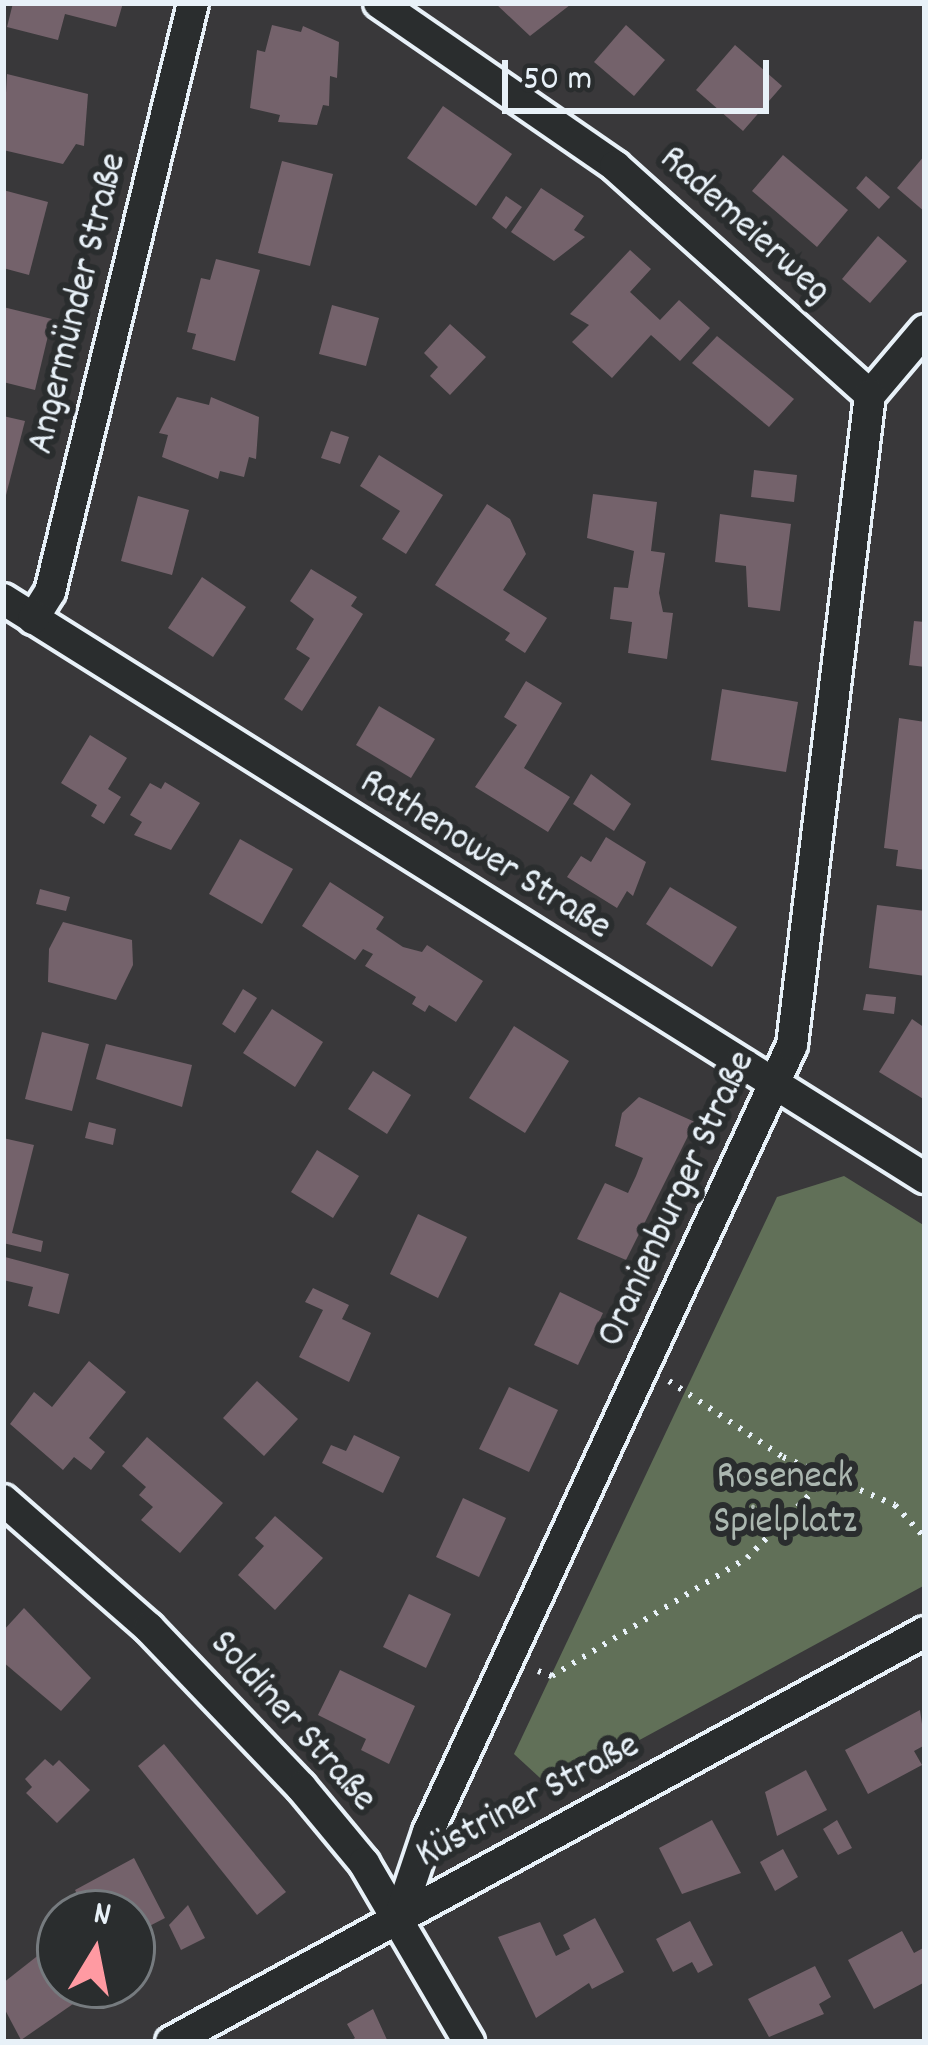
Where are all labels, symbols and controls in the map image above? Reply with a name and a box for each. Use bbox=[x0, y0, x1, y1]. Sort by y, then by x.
scale bar bbox=[508, 36, 775, 110]
text: 50 m bbox=[523, 55, 592, 107]
street label: Rademeierweg bbox=[648, 138, 838, 316]
street label: Angermünder Straße bbox=[20, 149, 140, 459]
street label: Rathenower Straße bbox=[350, 761, 618, 953]
street label: Oranienburger Straße bbox=[590, 1045, 768, 1355]
park label: Roseneck Spielplatz bbox=[713, 1457, 857, 1548]
street label: Soldiner Straße bbox=[197, 1623, 385, 1823]
street label: Küstriner Straße bbox=[409, 1725, 649, 1881]
north arrow bbox=[36, 1889, 156, 2009]
text: N bbox=[90, 1891, 114, 1941]

